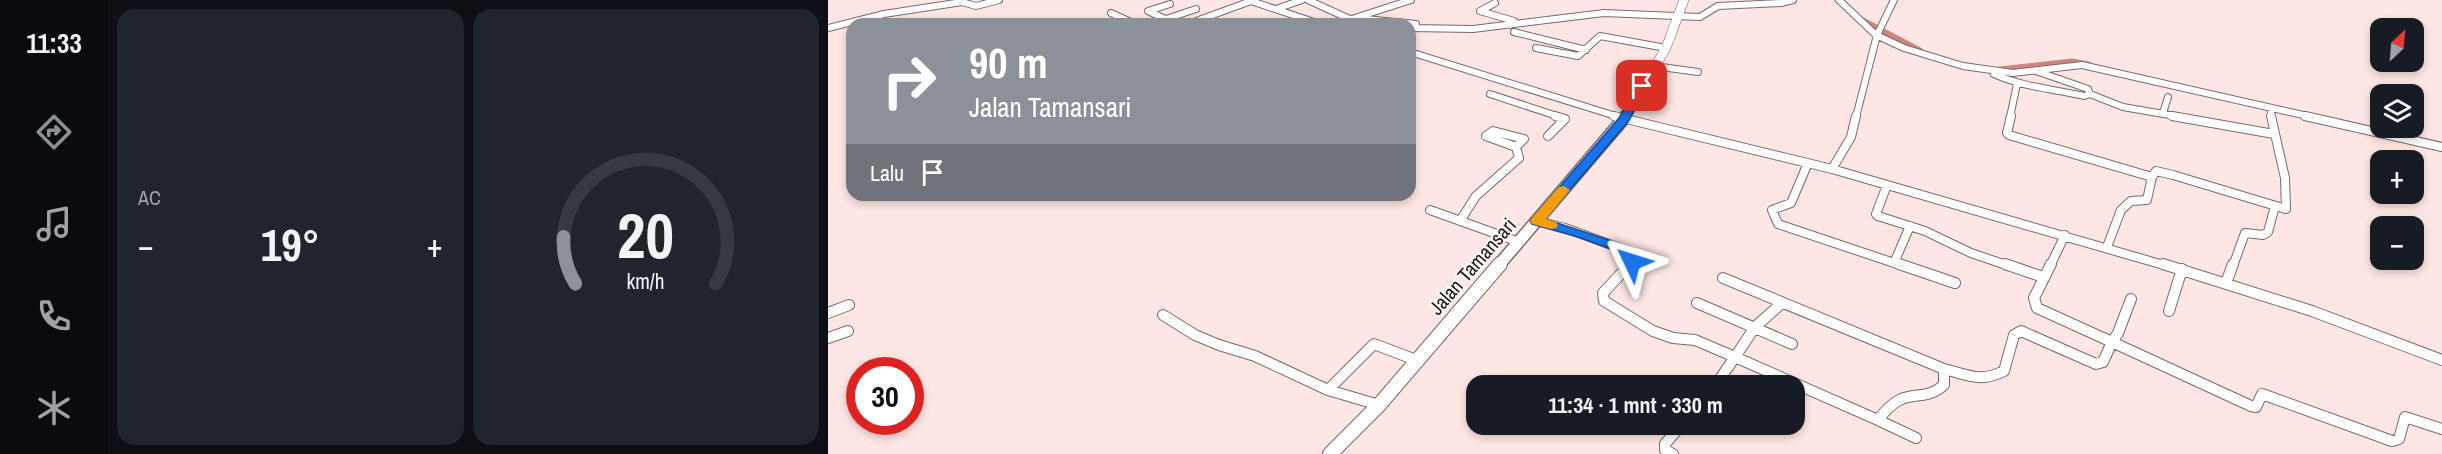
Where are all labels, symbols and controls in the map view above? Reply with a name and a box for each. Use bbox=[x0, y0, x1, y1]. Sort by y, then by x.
north arrow bbox=[2370, 18, 2424, 72]
map controls bbox=[2370, 18, 2424, 270]
text: 11:33 bbox=[26, 25, 82, 61]
text: 90 m bbox=[969, 35, 1048, 91]
icon: right bbox=[870, 42, 948, 120]
pin bbox=[1616, 60, 1667, 111]
icon: arrive bbox=[1625, 69, 1658, 102]
button: layers bbox=[2370, 84, 2424, 138]
text: Jalan Tamansari bbox=[969, 89, 1132, 125]
icon: directions bbox=[33, 111, 75, 153]
button: + bbox=[2370, 150, 2424, 204]
icon: arrive bbox=[916, 156, 949, 189]
text: Lalu bbox=[870, 158, 904, 188]
text: AC bbox=[138, 184, 161, 211]
text: 20 bbox=[617, 193, 674, 277]
icon: music bbox=[33, 203, 75, 245]
street label: Jalan Tamansari bbox=[1422, 212, 1522, 320]
text: 19° bbox=[261, 214, 320, 275]
button: − bbox=[2370, 216, 2424, 270]
text: − bbox=[138, 223, 154, 267]
text: + bbox=[427, 223, 442, 267]
position arrow bbox=[1600, 230, 1664, 294]
text: km/h bbox=[627, 267, 665, 296]
icon: phone bbox=[33, 295, 75, 337]
speed limit sign: 30 bbox=[846, 357, 924, 435]
icon: climate bbox=[33, 387, 75, 429]
text: 11:34 · 1 mnt · 330 m bbox=[1548, 390, 1723, 420]

